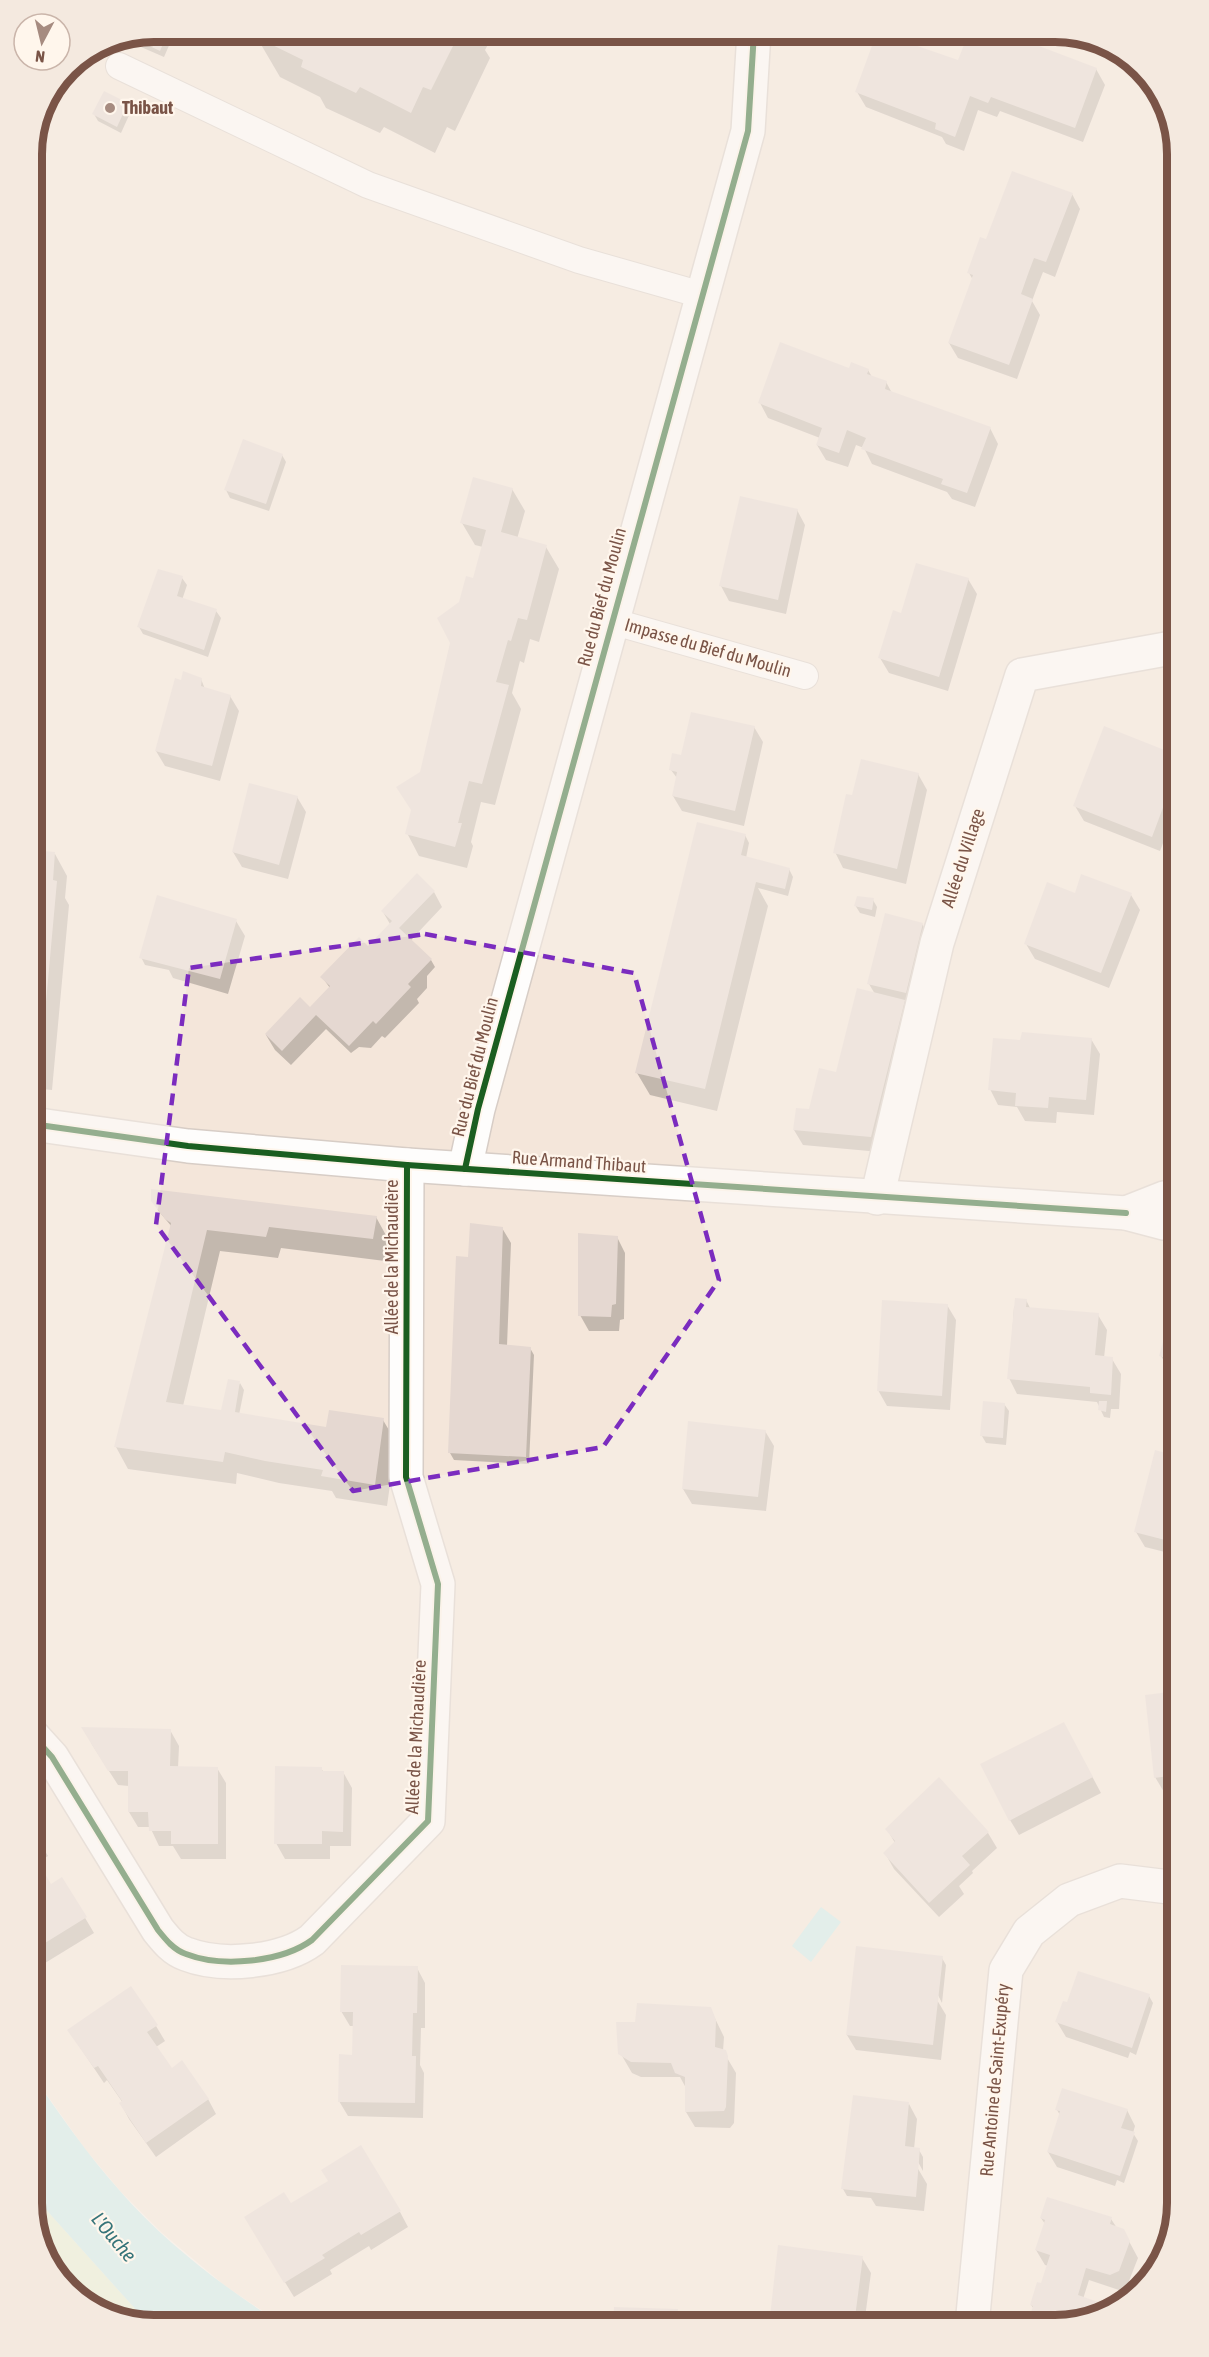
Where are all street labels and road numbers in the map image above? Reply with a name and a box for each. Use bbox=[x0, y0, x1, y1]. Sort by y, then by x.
street label: Rue du Bief du Moulin bbox=[573, 525, 630, 669]
street label: Impasse du Bief du Moulin bbox=[622, 614, 794, 681]
street label: Allée du Village bbox=[937, 806, 988, 910]
street label: Rue du Bief du Moulin bbox=[447, 995, 502, 1139]
street label: Rue Armand Thibaut bbox=[511, 1146, 647, 1177]
street label: Allée de la Michaudière bbox=[381, 1180, 402, 1334]
street label: Allée de la Michaudière bbox=[401, 1659, 430, 1815]
street label: Rue Antoine de Saint-Exupéry bbox=[976, 1983, 1013, 2177]

